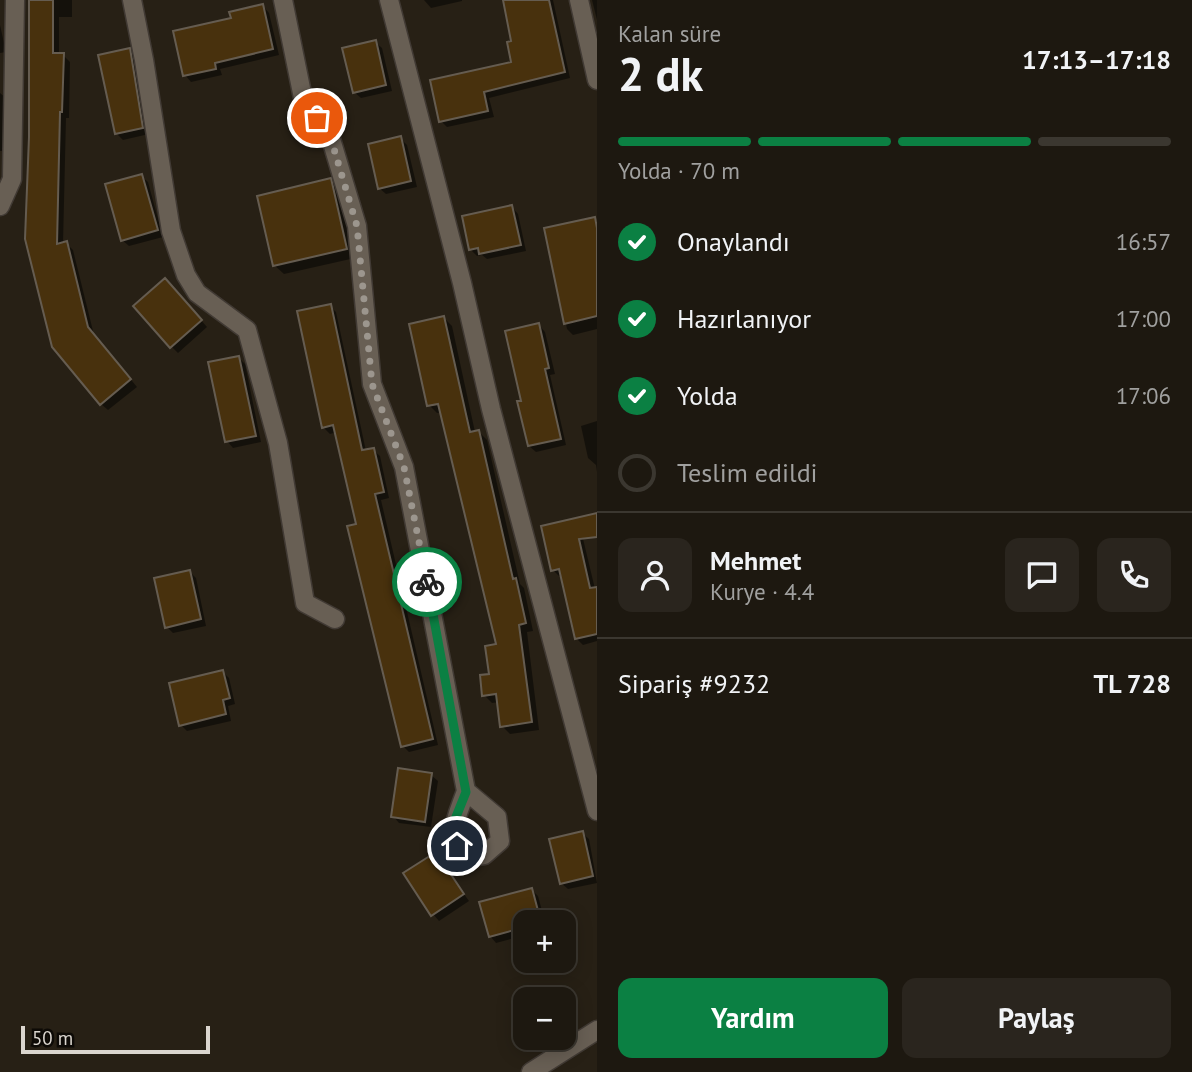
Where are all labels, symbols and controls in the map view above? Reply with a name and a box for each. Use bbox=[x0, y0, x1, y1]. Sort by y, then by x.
text: Kalan süre bbox=[618, 19, 721, 48]
text: 17:13–17:18 bbox=[1022, 43, 1171, 76]
text: 2 dk bbox=[618, 44, 703, 104]
pin bbox=[287, 88, 347, 148]
icon: bag bbox=[298, 99, 336, 137]
text: Yolda · 70 m bbox=[618, 156, 740, 185]
icon: check bbox=[618, 223, 656, 261]
text: Onaylandı bbox=[677, 225, 790, 258]
text: 16:57 bbox=[1116, 227, 1171, 256]
icon: check bbox=[618, 300, 656, 338]
text: Hazırlanıyor bbox=[677, 302, 811, 335]
text: 17:00 bbox=[1116, 304, 1171, 333]
icon: check bbox=[618, 377, 656, 415]
text: Yolda bbox=[677, 379, 738, 412]
text: 17:06 bbox=[1116, 381, 1171, 410]
text: Teslim edildi bbox=[677, 456, 818, 489]
button: person bbox=[618, 538, 692, 612]
button: chat bbox=[1005, 538, 1079, 612]
button: phone bbox=[1097, 538, 1171, 612]
text: Mehmet bbox=[710, 544, 801, 577]
courier bbox=[392, 547, 462, 617]
icon: bike bbox=[408, 563, 446, 601]
text: Kurye · 4.4 bbox=[710, 577, 814, 606]
text: Sipariş #9232 bbox=[618, 667, 770, 700]
text: TL 728 bbox=[1093, 667, 1171, 700]
pin bbox=[427, 816, 487, 876]
icon: home bbox=[438, 827, 476, 865]
map controls bbox=[513, 910, 576, 1050]
button: + bbox=[513, 910, 576, 973]
button: Yardım bbox=[618, 978, 888, 1058]
button: Paylaş bbox=[902, 978, 1171, 1058]
button: − bbox=[513, 987, 576, 1050]
scale bar bbox=[21, 1023, 210, 1055]
text: 50 m bbox=[32, 1026, 73, 1050]

